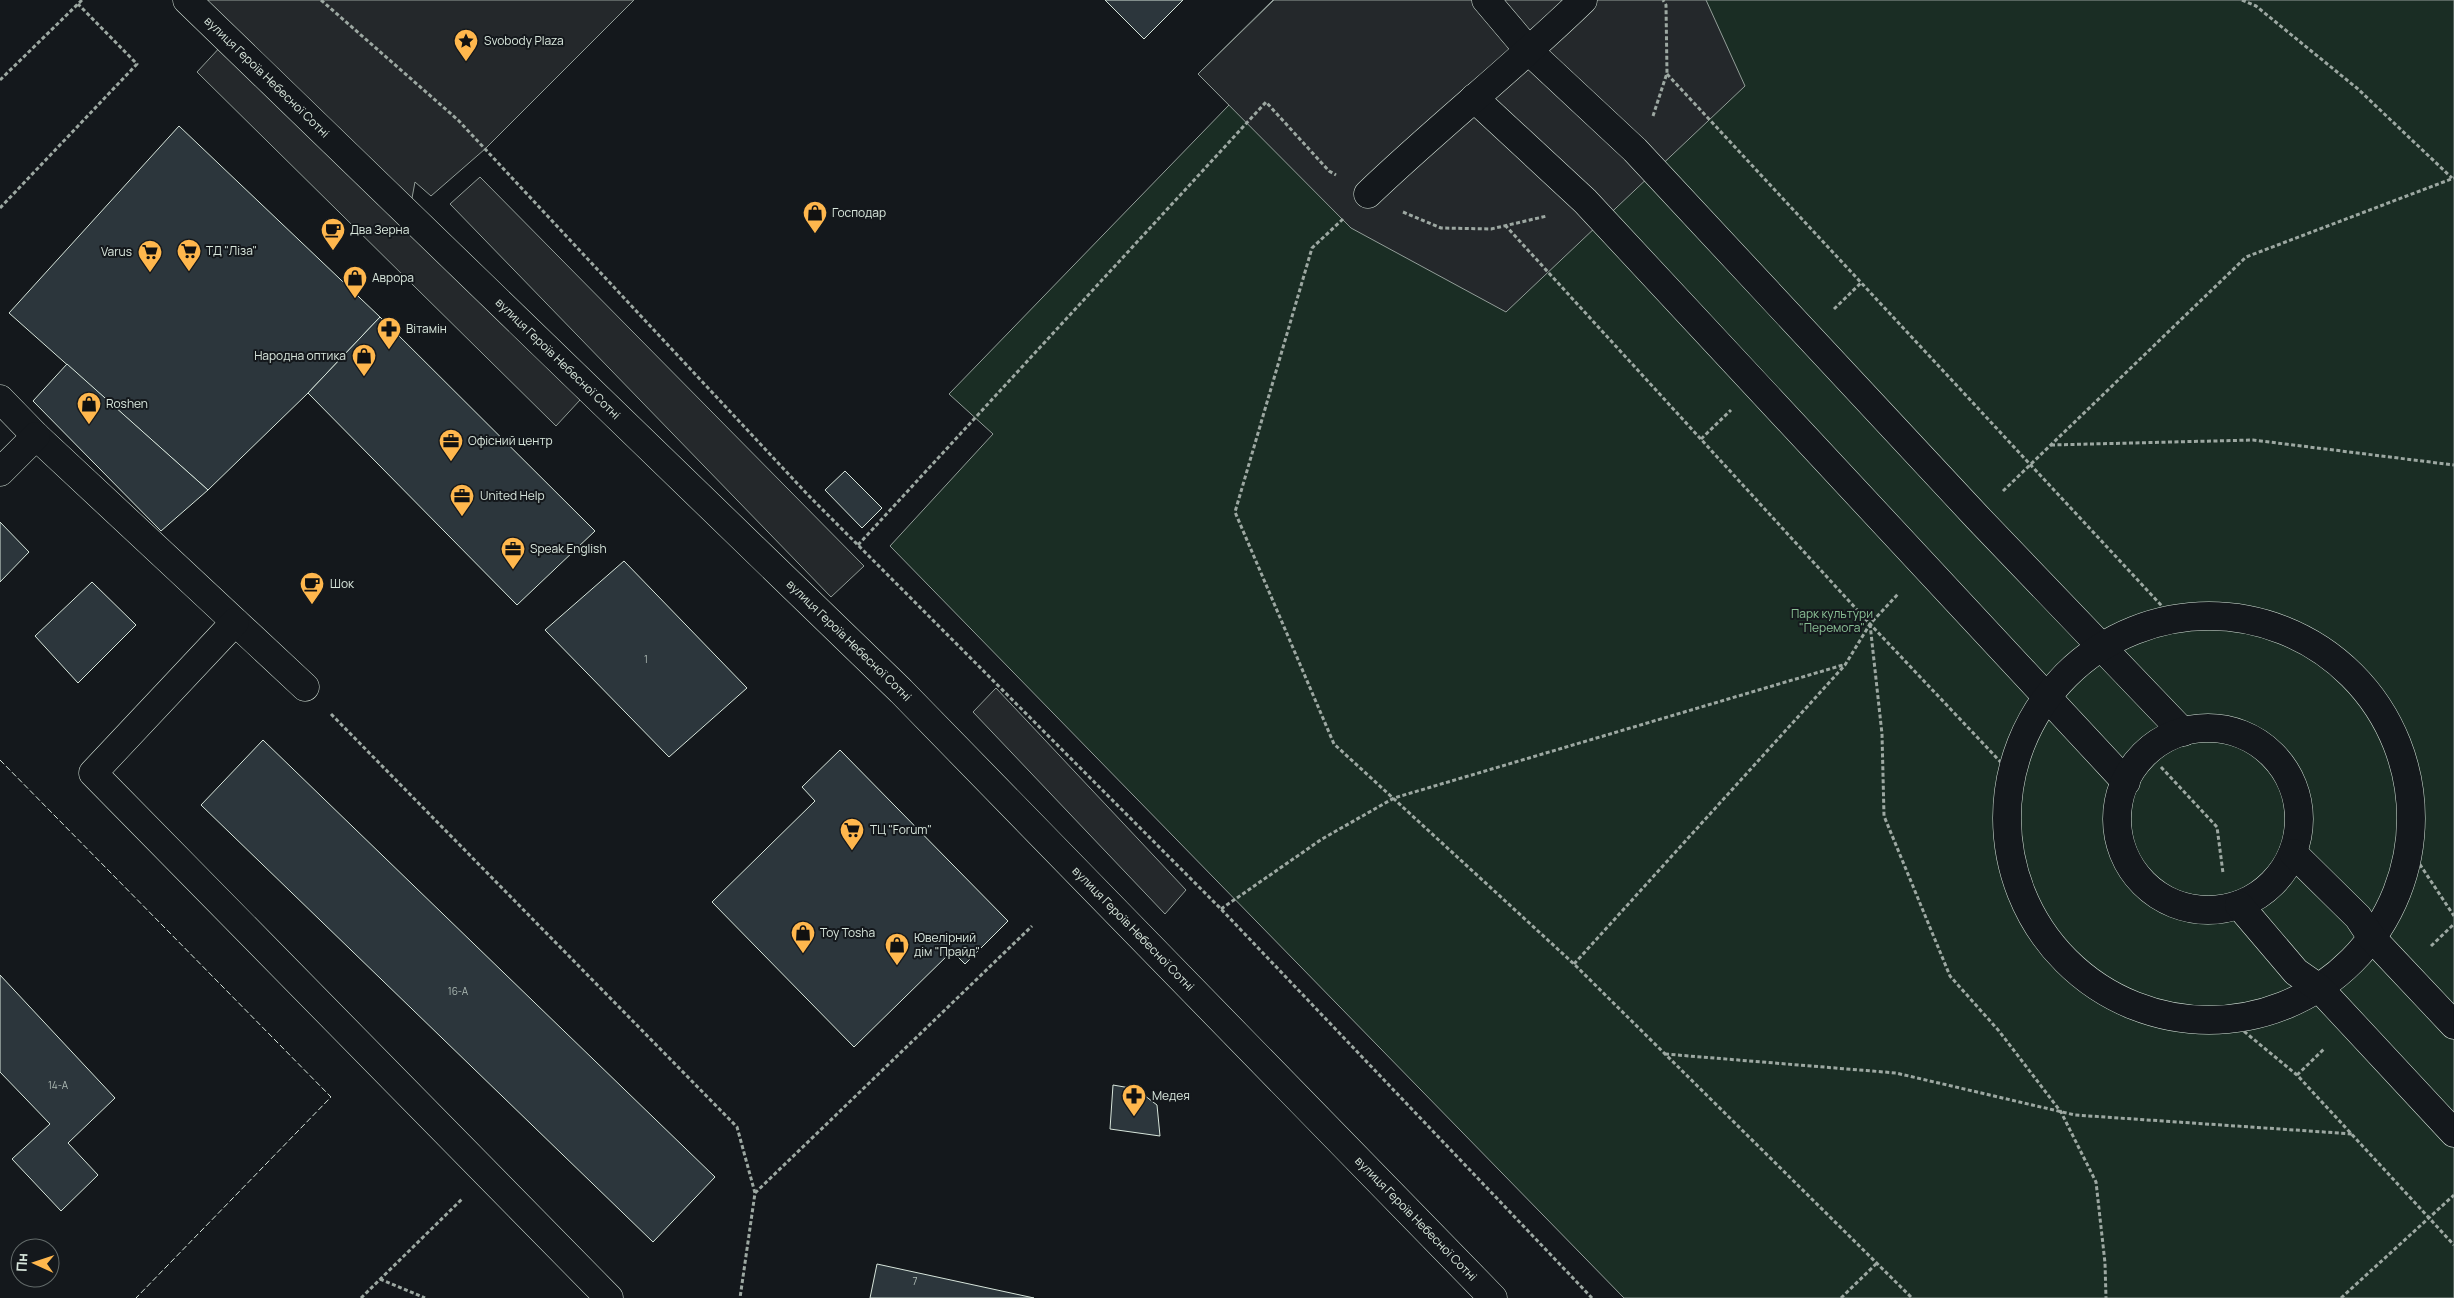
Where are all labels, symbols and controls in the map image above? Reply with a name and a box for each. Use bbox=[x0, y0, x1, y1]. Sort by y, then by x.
street label: вулиця Героїв Небесної Сотні bbox=[201, 12, 333, 141]
place icon: Svobody Plaza bbox=[453, 28, 479, 62]
place label: Svobody Plaza bbox=[484, 32, 564, 49]
shop icon: Господар bbox=[802, 200, 828, 234]
place label: Господар bbox=[832, 204, 886, 221]
cafe icon: Два Зерна bbox=[320, 217, 346, 251]
place label: Два Зерна bbox=[350, 221, 409, 238]
supermarket icon: ТД "Ліза" bbox=[176, 238, 202, 272]
supermarket icon: Varus bbox=[137, 239, 163, 273]
place label: ТД "Ліза" bbox=[206, 242, 257, 259]
place label: Varus bbox=[101, 243, 132, 260]
shop icon: Аврора bbox=[342, 265, 368, 299]
place label: Аврора bbox=[372, 269, 414, 286]
street label: вулиця Героїв Небесної Сотні bbox=[492, 294, 624, 423]
pharmacy icon: Вітамін bbox=[376, 316, 402, 350]
place label: Вітамін bbox=[406, 320, 447, 337]
shop icon: Народна оптика bbox=[351, 343, 377, 377]
place label: Народна оптика bbox=[254, 347, 346, 364]
shop icon: Roshen bbox=[76, 391, 102, 425]
place label: Roshen bbox=[106, 395, 148, 412]
office icon: Офісний центр bbox=[438, 428, 464, 462]
place label: Офісний центр bbox=[468, 432, 553, 449]
office icon: United Help bbox=[449, 483, 475, 517]
place label: United Help bbox=[480, 487, 545, 504]
office icon: Speak English bbox=[500, 536, 526, 570]
place label: Speak English bbox=[530, 540, 607, 557]
cafe icon: Шок bbox=[299, 571, 325, 605]
place label: Шок bbox=[330, 575, 355, 592]
street label: вулиця Героїв Небесної Сотні bbox=[783, 576, 915, 705]
park label: Парк культури "Перемога" bbox=[1791, 605, 1873, 636]
house number: 1 bbox=[644, 652, 648, 666]
supermarket icon: ТЦ "Forum" bbox=[839, 817, 865, 851]
place label: ТЦ "Forum" bbox=[870, 821, 932, 838]
street label: вулиця Героїв Небесної Сотні bbox=[1069, 863, 1198, 995]
shop icon: Toy Tosha bbox=[790, 920, 816, 954]
place label: Toy Tosha bbox=[820, 924, 875, 941]
place label: Ювелірний дім "Прайд" bbox=[914, 929, 980, 960]
shop icon: Ювелірний дім "Прайд" bbox=[884, 932, 910, 966]
house number: 16-А bbox=[448, 984, 469, 998]
house number: 14-А bbox=[48, 1078, 69, 1092]
pharmacy icon: Медея bbox=[1121, 1083, 1147, 1117]
place label: Медея bbox=[1152, 1087, 1190, 1104]
street label: вулиця Героїв Небесної Сотні bbox=[1351, 1152, 1481, 1285]
north arrow bbox=[10, 1238, 60, 1288]
text: Пн bbox=[12, 1252, 31, 1272]
house number: 7 bbox=[912, 1274, 918, 1288]

